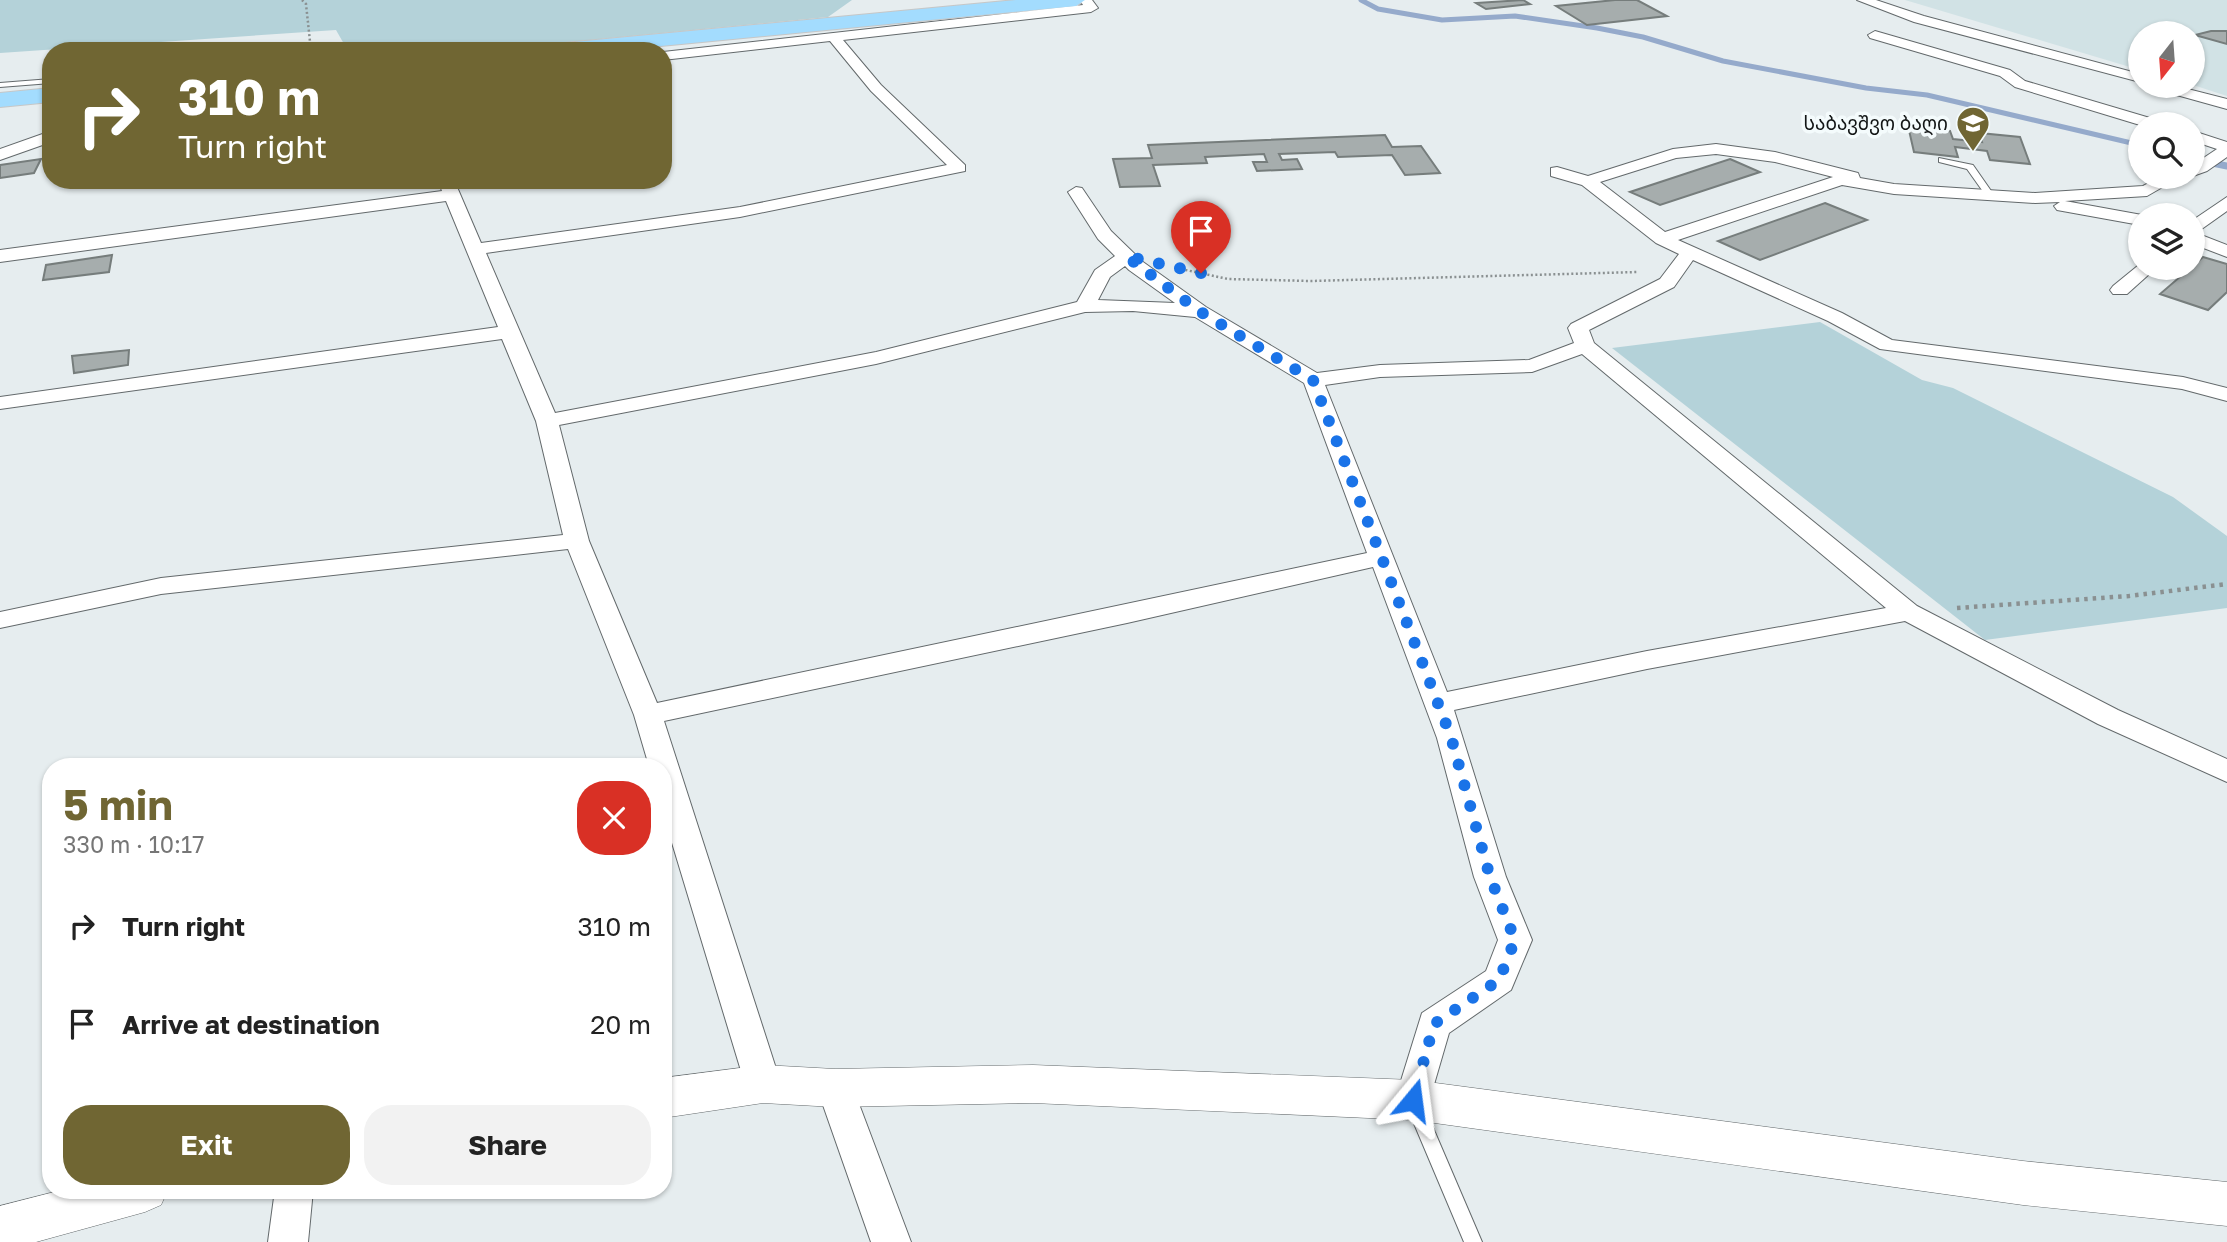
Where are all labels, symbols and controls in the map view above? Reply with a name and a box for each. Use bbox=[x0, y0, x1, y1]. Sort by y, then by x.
north arrow bbox=[2128, 21, 2205, 98]
map controls bbox=[2128, 21, 2205, 280]
text: 310 m bbox=[178, 67, 320, 126]
icon: right bbox=[63, 70, 154, 161]
school or university icon: საბავშვო ბაღი bbox=[1954, 104, 1992, 153]
place label: საბავშვო ბაღი bbox=[1804, 111, 1948, 136]
button: search bbox=[2128, 112, 2205, 189]
text: Turn right bbox=[178, 127, 327, 165]
pin bbox=[1171, 201, 1231, 273]
button: layers bbox=[2128, 203, 2205, 280]
icon: arrive bbox=[1182, 212, 1220, 250]
text: 5 min bbox=[63, 779, 173, 829]
button: close bbox=[577, 781, 651, 855]
text: 330 m · 10:17 bbox=[63, 830, 204, 858]
icon: right bbox=[63, 907, 101, 945]
text: Turn right bbox=[122, 911, 245, 942]
text: 310 m bbox=[578, 911, 651, 942]
icon: arrive bbox=[63, 1005, 101, 1043]
text: Arrive at destination bbox=[122, 1009, 380, 1040]
text: 20 m bbox=[590, 1009, 651, 1040]
position arrow bbox=[1376, 1063, 1450, 1137]
button: Exit bbox=[63, 1105, 350, 1185]
button: Share bbox=[364, 1105, 651, 1185]

